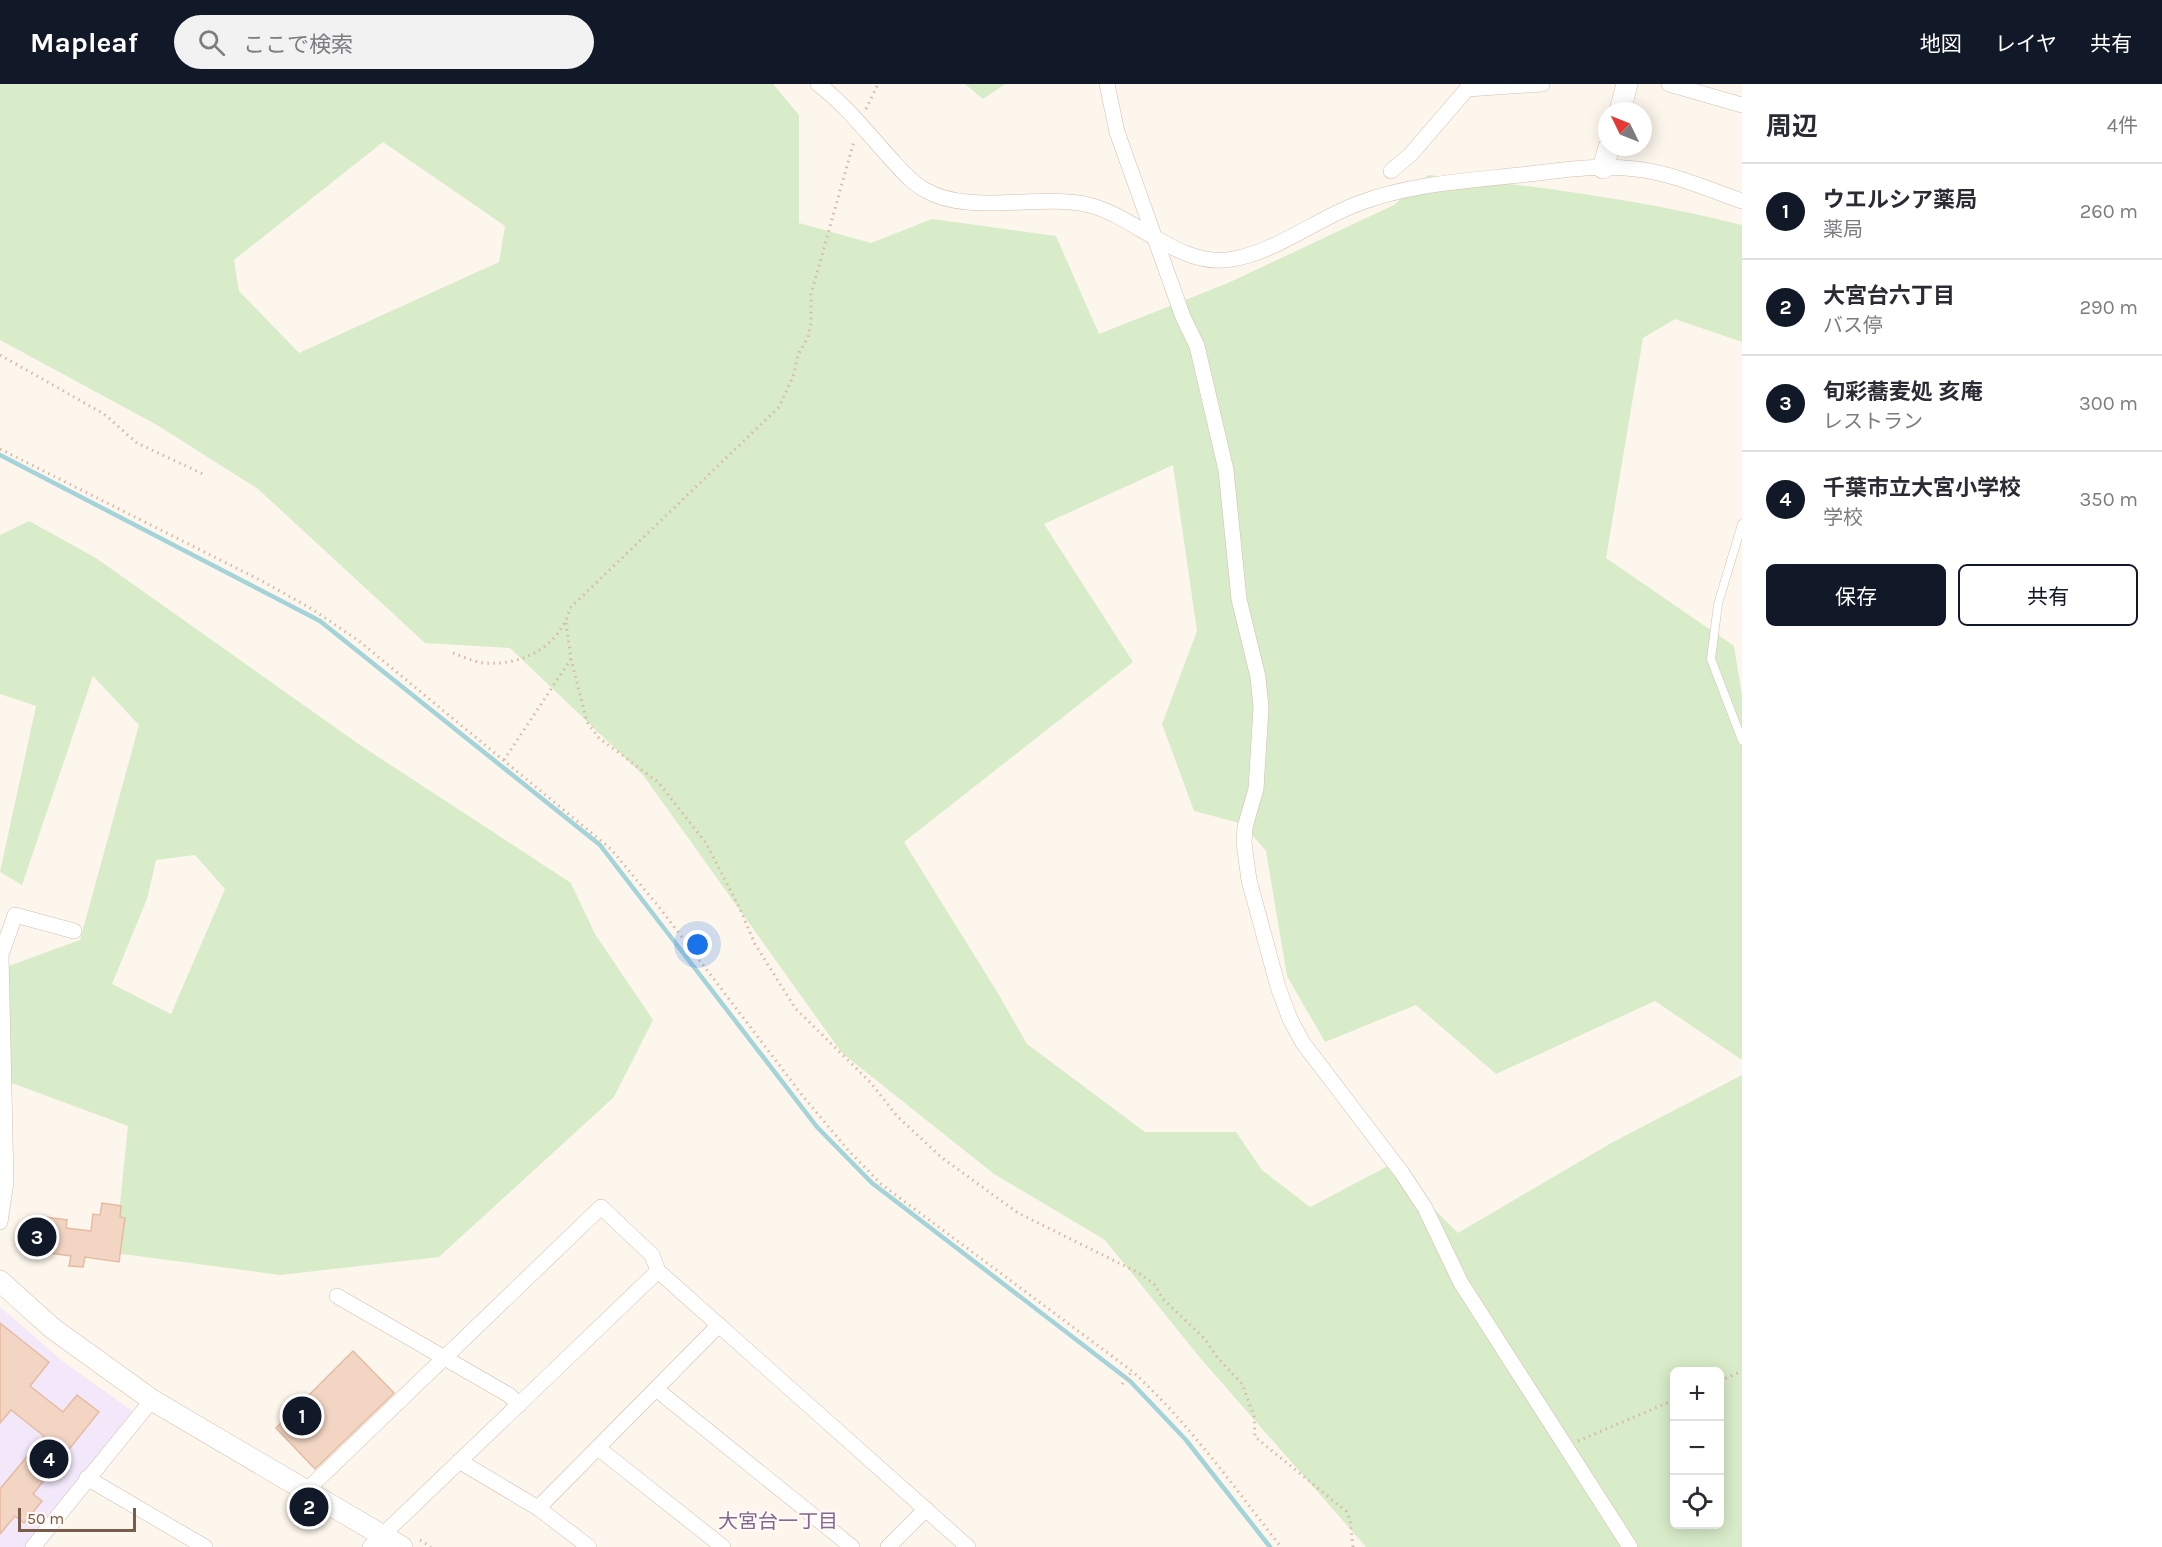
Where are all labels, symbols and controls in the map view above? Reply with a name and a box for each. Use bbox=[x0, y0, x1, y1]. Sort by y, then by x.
search box bbox=[174, 15, 594, 69]
text: Mapleaf bbox=[30, 26, 138, 59]
icon: search bbox=[195, 26, 228, 59]
text: ここで検索 bbox=[243, 32, 353, 58]
text: 地図 bbox=[1920, 32, 1962, 56]
text: レイヤ bbox=[1995, 32, 2057, 56]
text: 共有 bbox=[2090, 32, 2132, 56]
north arrow bbox=[1598, 102, 1652, 156]
text: 周辺 bbox=[1766, 111, 1818, 142]
text: 4件 bbox=[2107, 114, 2138, 137]
text: ウエルシア薬局 bbox=[1823, 187, 1977, 213]
text: 1 bbox=[1782, 200, 1789, 223]
text: 260 m bbox=[2080, 200, 2138, 223]
text: 薬局 bbox=[1823, 218, 1863, 241]
text: 大宮台六丁目 bbox=[1823, 283, 1955, 309]
text: 2 bbox=[1779, 296, 1792, 319]
text: 290 m bbox=[2079, 296, 2138, 319]
text: バス停 bbox=[1823, 314, 1883, 337]
text: 旬彩蕎麦処 亥庵 bbox=[1823, 379, 1983, 405]
text: 3 bbox=[1779, 392, 1792, 415]
text: 300 m bbox=[2079, 392, 2138, 415]
text: レストラン bbox=[1823, 410, 1923, 433]
text: 千葉市立大宮小学校 bbox=[1823, 475, 2021, 501]
text: 4 bbox=[1780, 488, 1791, 511]
text: 350 m bbox=[2080, 488, 2138, 511]
text: 学校 bbox=[1823, 506, 1863, 529]
button: 保存 bbox=[1766, 564, 1946, 626]
button: 共有 bbox=[1958, 564, 2138, 626]
your location bbox=[683, 930, 712, 959]
pin: 3 bbox=[18, 1214, 57, 1260]
map controls bbox=[1670, 1367, 1724, 1529]
button: + bbox=[1670, 1367, 1724, 1421]
pin: 1 bbox=[282, 1394, 322, 1438]
button: − bbox=[1670, 1421, 1724, 1475]
pin: 4 bbox=[29, 1436, 68, 1482]
button: locate bbox=[1670, 1475, 1724, 1529]
pin: 2 bbox=[290, 1484, 328, 1530]
scale bar bbox=[18, 1505, 136, 1532]
text: 50 m bbox=[27, 1509, 64, 1528]
district label: 大宮台一丁目 bbox=[718, 1510, 838, 1533]

